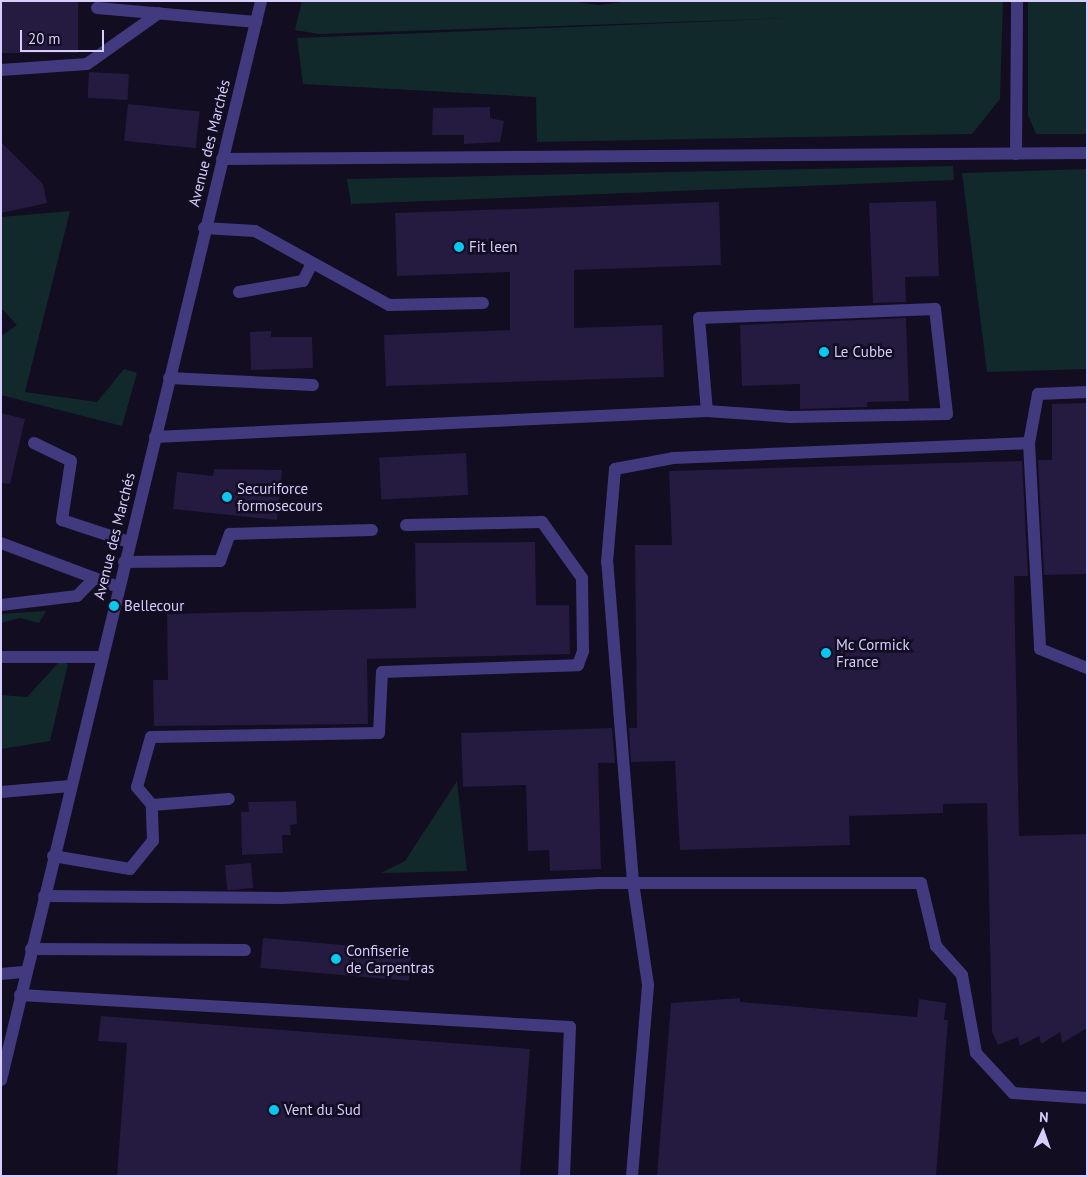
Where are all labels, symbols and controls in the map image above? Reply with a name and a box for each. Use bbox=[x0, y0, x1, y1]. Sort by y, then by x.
scale bar bbox=[22, 20, 106, 52]
text: 20 m bbox=[28, 29, 61, 48]
street label: Avenue des Marchés bbox=[185, 78, 233, 208]
place label: Fit leen bbox=[469, 238, 518, 256]
marker: Fit leen bbox=[453, 241, 465, 253]
place label: Le Cubbe bbox=[834, 343, 893, 361]
marker: Le Cubbe bbox=[818, 346, 830, 358]
street label: Avenue des Marchés bbox=[90, 471, 138, 601]
place label: Securiforce formosecours bbox=[237, 479, 323, 514]
marker: Securiforce formosecours bbox=[221, 491, 233, 503]
place label: Bellecour bbox=[124, 597, 184, 615]
marker: Bellecour bbox=[108, 600, 120, 612]
place label: Mc Cormick France bbox=[836, 635, 910, 670]
marker: Mc Cormick France bbox=[820, 647, 832, 659]
place label: Confiserie de Carpentras bbox=[346, 941, 434, 976]
marker: Confiserie de Carpentras bbox=[330, 953, 342, 965]
place label: Vent du Sud bbox=[284, 1101, 361, 1119]
marker: Vent du Sud bbox=[268, 1104, 280, 1116]
north arrow bbox=[1018, 1107, 1068, 1157]
text: N bbox=[1039, 1108, 1049, 1126]

